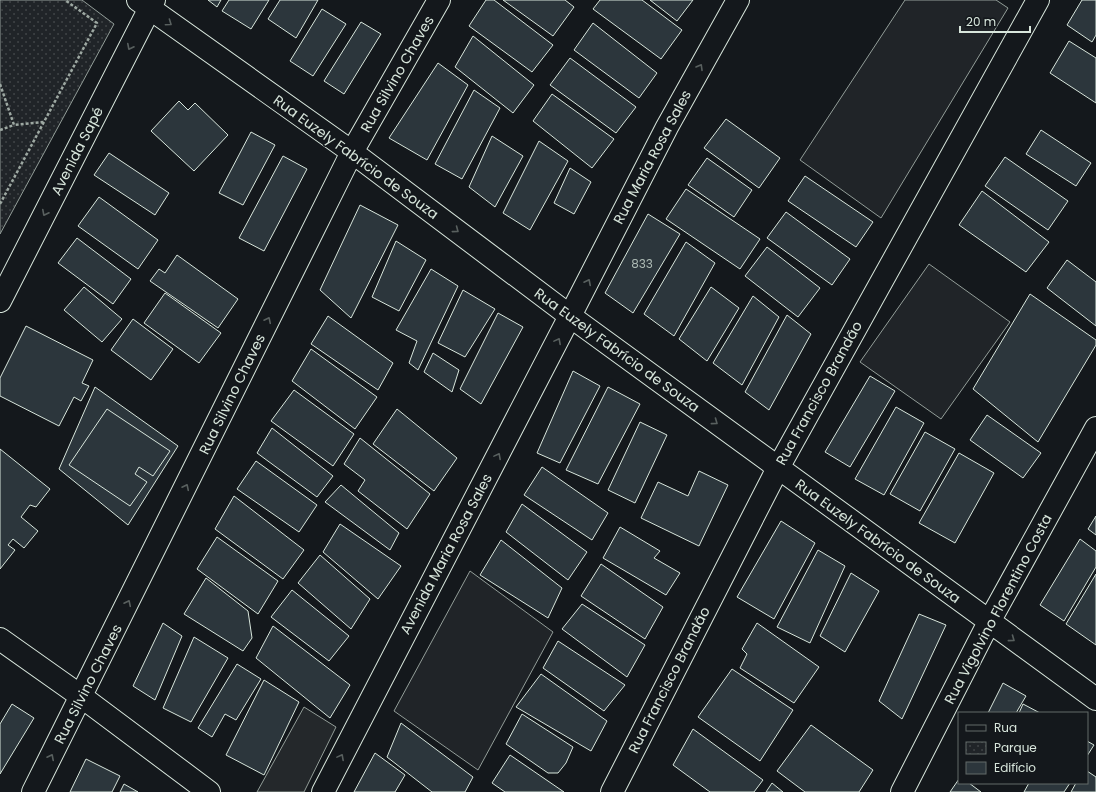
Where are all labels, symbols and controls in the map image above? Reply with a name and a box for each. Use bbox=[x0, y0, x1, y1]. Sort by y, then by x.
scale bar bbox=[960, 8, 1030, 34]
street label: Rua Silvino Chaves bbox=[355, 12, 439, 136]
text: 20 m bbox=[966, 13, 996, 30]
one-way arrow bbox=[165, 18, 172, 26]
one-way arrow bbox=[127, 43, 134, 50]
one-way arrow bbox=[696, 64, 703, 71]
street label: Rua Maria Rosa Sales bbox=[608, 86, 696, 228]
street label: Rua Euzely Fabrício de Souza bbox=[269, 90, 443, 224]
street label: Avenida Sapé bbox=[46, 103, 108, 199]
one-way arrow bbox=[42, 209, 50, 216]
one-way arrow bbox=[452, 226, 459, 233]
house number: 833 bbox=[631, 255, 653, 272]
one-way arrow bbox=[583, 278, 591, 286]
street label: Rua Euzely Fabrício de Souza bbox=[530, 283, 704, 417]
one-way arrow bbox=[264, 317, 271, 325]
street label: Rua Francisco Brandão bbox=[771, 317, 867, 469]
street label: Rua Silvino Chaves bbox=[194, 330, 270, 458]
one-way arrow bbox=[553, 337, 560, 345]
one-way arrow bbox=[710, 417, 717, 424]
one-way arrow bbox=[493, 453, 500, 460]
street label: Avenida Maria Rosa Sales bbox=[395, 470, 497, 638]
street label: Rua Euzely Fabrício de Souza bbox=[791, 474, 965, 608]
one-way arrow bbox=[181, 484, 189, 491]
street label: Rua Vigolvino Florentino Costa bbox=[939, 510, 1057, 708]
one-way arrow bbox=[123, 600, 131, 608]
street label: Rua Francisco Brandão bbox=[623, 603, 715, 757]
street label: Rua Silvino Chaves bbox=[49, 621, 127, 747]
one-way arrow bbox=[1008, 634, 1015, 642]
legend bbox=[958, 712, 1088, 784]
text: Rua bbox=[994, 719, 1017, 736]
text: Parque bbox=[994, 739, 1037, 756]
one-way arrow bbox=[46, 754, 54, 761]
one-way arrow bbox=[336, 754, 343, 762]
text: Edifício bbox=[994, 759, 1036, 776]

